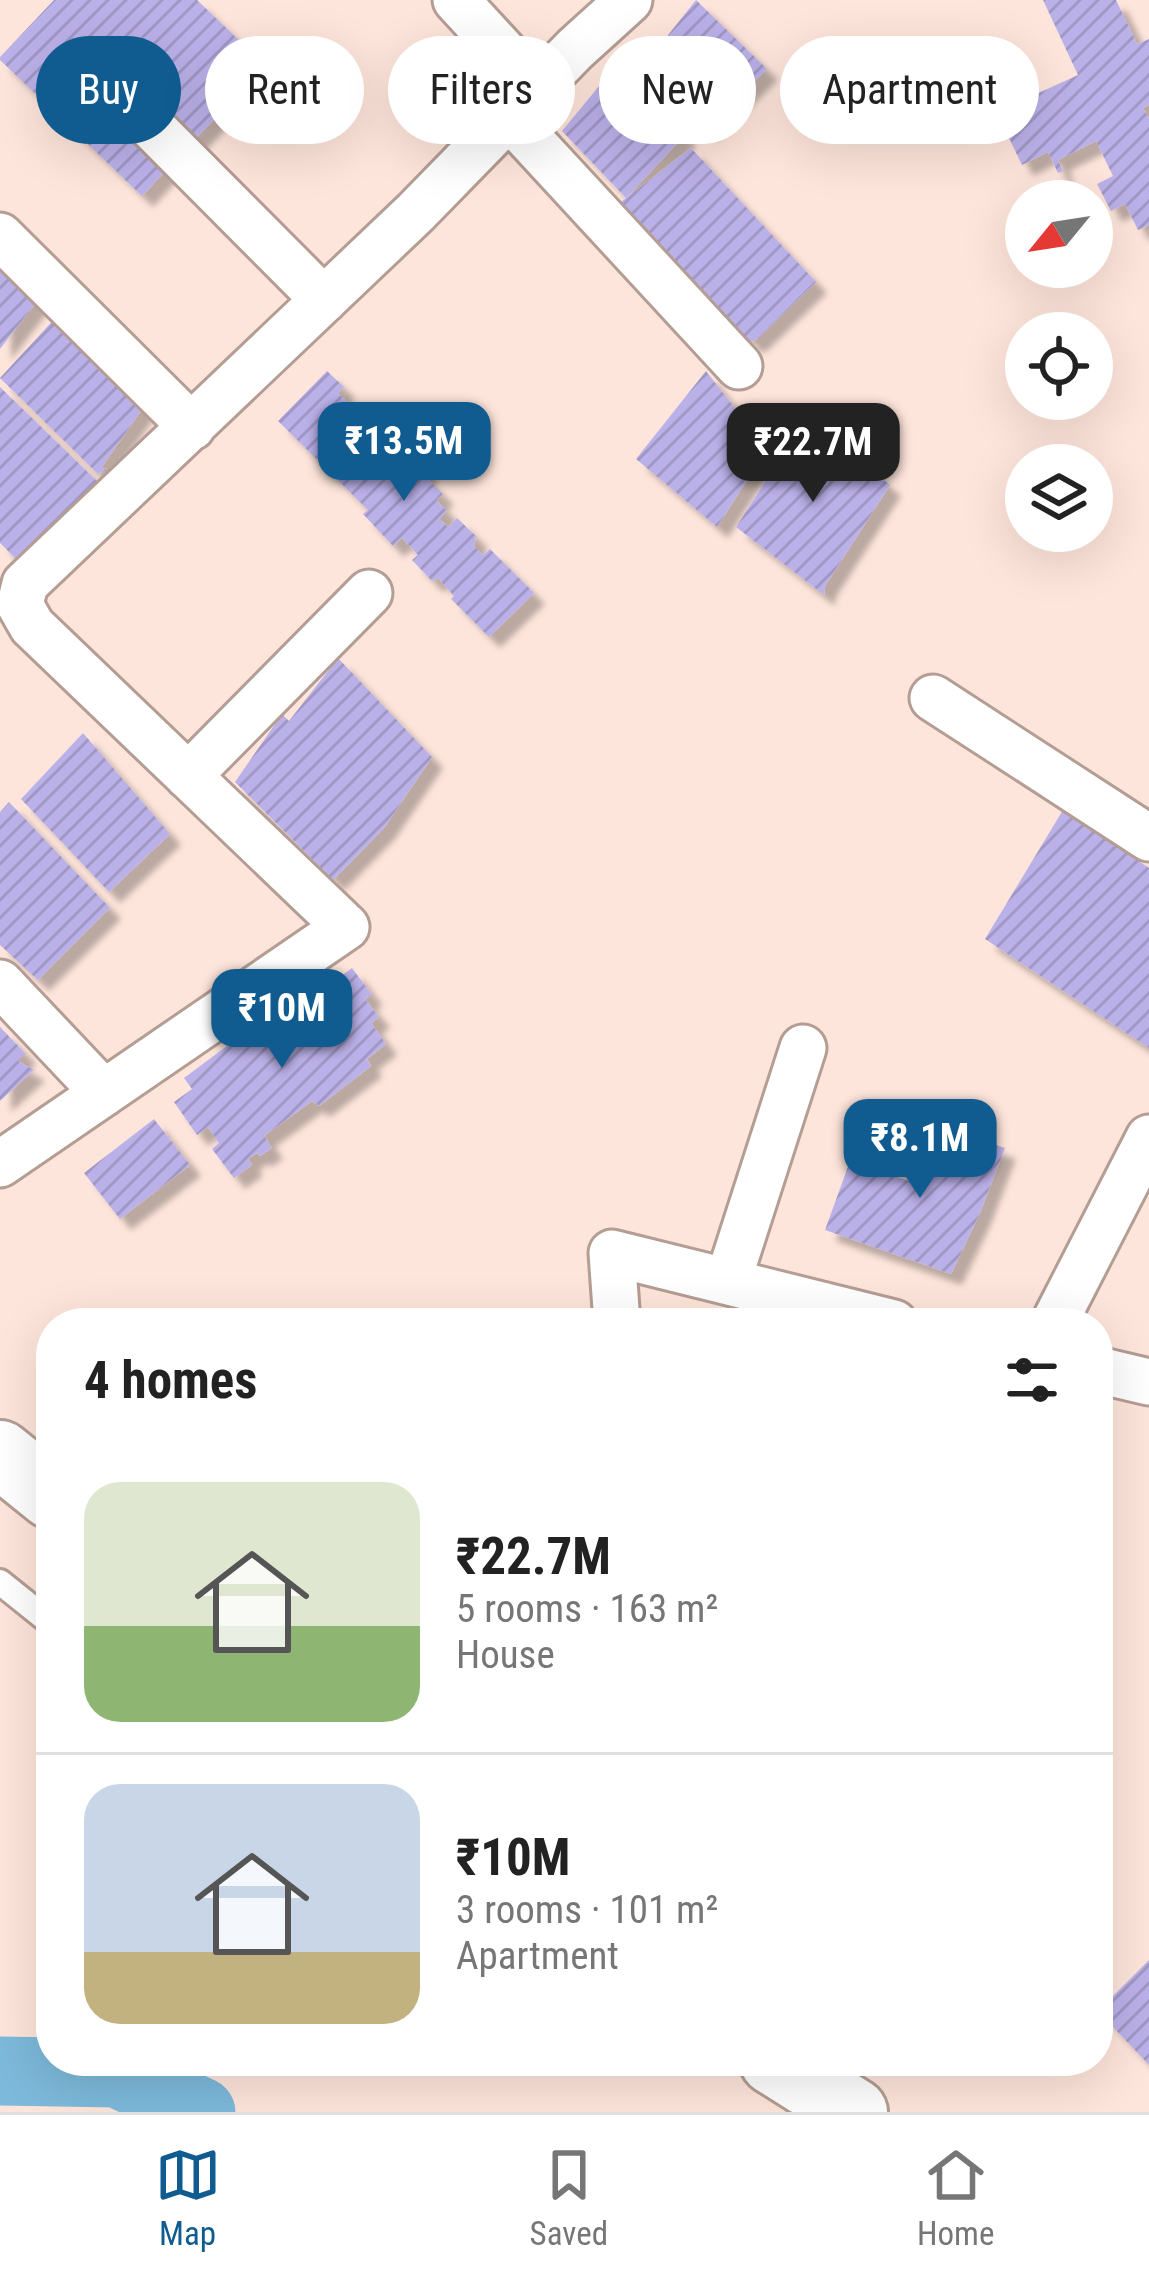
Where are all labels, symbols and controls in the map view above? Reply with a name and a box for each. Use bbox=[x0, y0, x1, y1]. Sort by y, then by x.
chip: Buy bbox=[36, 36, 181, 144]
chip: Rent bbox=[205, 36, 364, 144]
chip: Filters bbox=[388, 36, 575, 144]
chip: New bbox=[599, 36, 756, 144]
chip: Apartment bbox=[780, 36, 1039, 144]
north arrow bbox=[1005, 180, 1113, 288]
map controls bbox=[1005, 180, 1113, 552]
button: locate bbox=[1005, 312, 1113, 420]
pin: ₹13.5M bbox=[306, 402, 502, 504]
pin: ₹22.7M bbox=[715, 403, 911, 505]
text: ₹13.5M bbox=[345, 418, 463, 464]
text: ₹22.7M bbox=[754, 419, 872, 465]
button: layers bbox=[1005, 444, 1113, 552]
pin: ₹10M bbox=[211, 969, 353, 1071]
text: ₹10M bbox=[238, 985, 326, 1031]
pin: ₹8.1M bbox=[836, 1099, 1004, 1201]
text: ₹8.1M bbox=[871, 1115, 969, 1161]
icon: filters bbox=[999, 1347, 1065, 1413]
text: 4 homes bbox=[84, 1351, 257, 1410]
text: ₹22.7M bbox=[456, 1527, 611, 1586]
icon: home bbox=[180, 1530, 324, 1674]
text: 5 rooms · 163 m² bbox=[456, 1586, 718, 1632]
text: House bbox=[456, 1632, 555, 1678]
text: ₹10M bbox=[456, 1828, 570, 1887]
icon: home bbox=[180, 1832, 324, 1976]
text: 3 rooms · 101 m² bbox=[456, 1887, 718, 1933]
text: Apartment bbox=[456, 1933, 619, 1979]
tab: Map bbox=[155, 2142, 221, 2253]
tab: Saved bbox=[530, 2142, 608, 2253]
tab: Home bbox=[917, 2142, 994, 2253]

